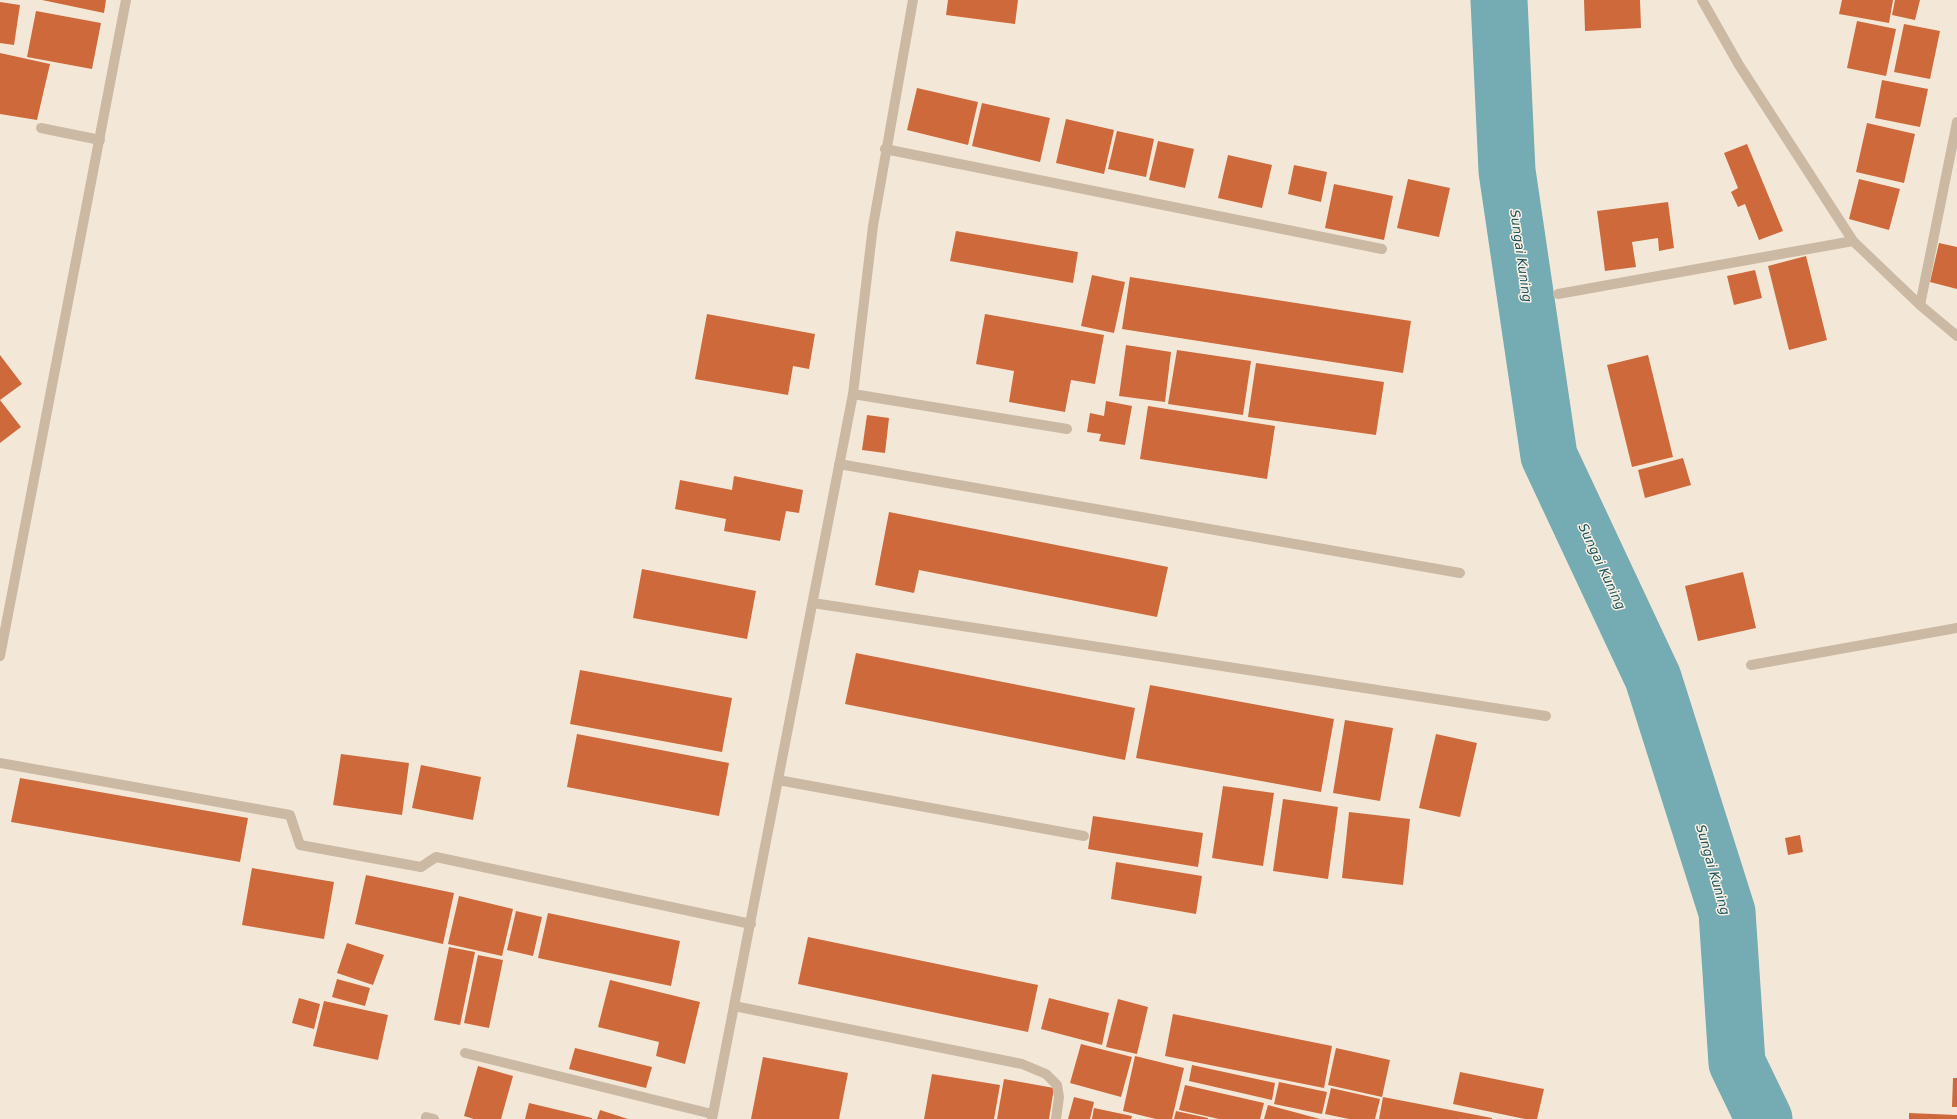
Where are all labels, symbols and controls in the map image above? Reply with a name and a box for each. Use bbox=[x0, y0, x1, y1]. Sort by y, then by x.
water label: Sungai Kuning bbox=[1506, 209, 1534, 303]
water label: Sungai Kuning bbox=[1574, 521, 1628, 613]
water label: Sungai Kuning bbox=[1692, 823, 1732, 917]

